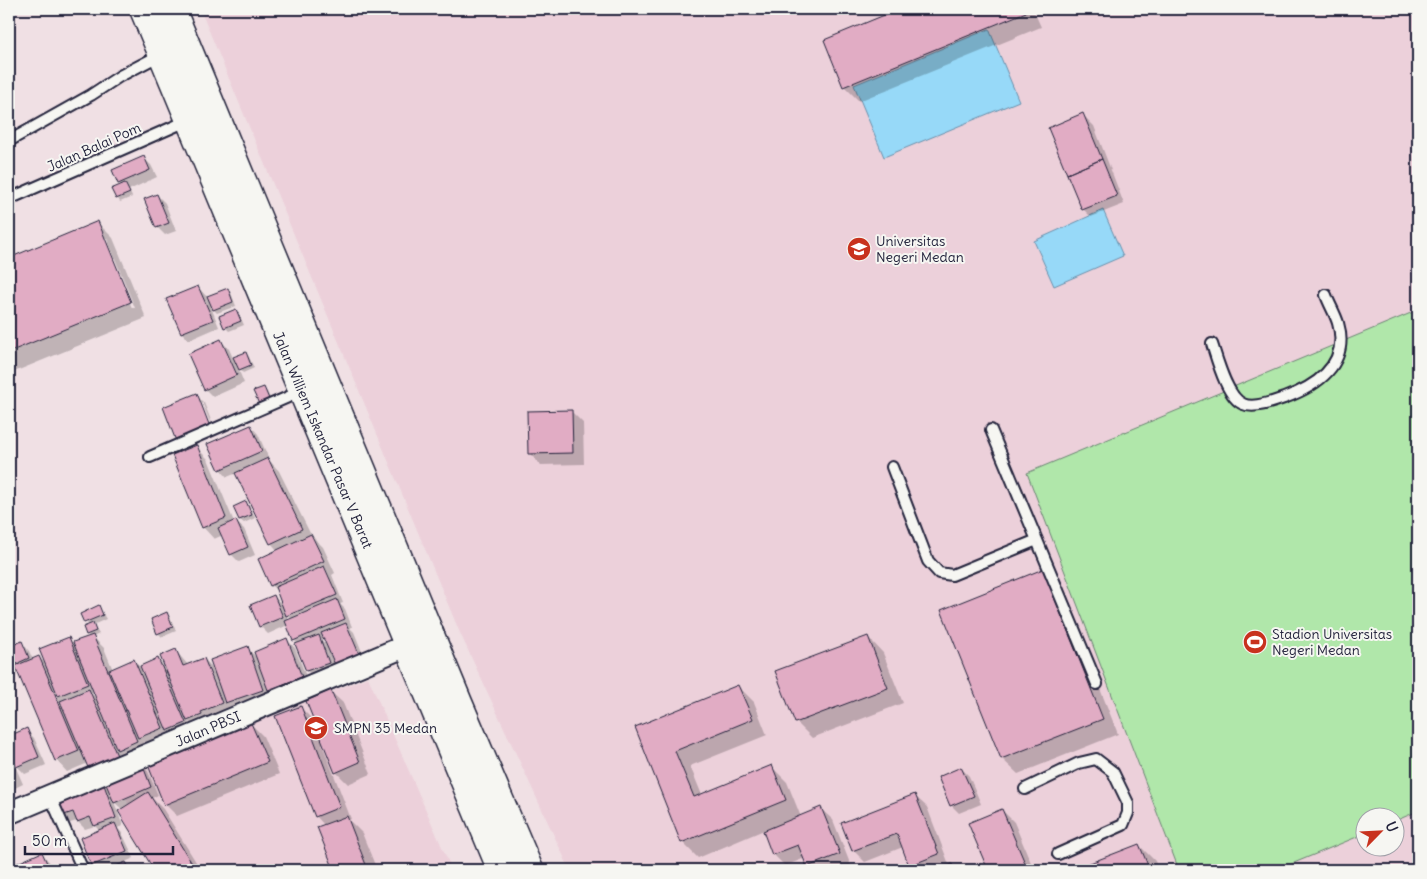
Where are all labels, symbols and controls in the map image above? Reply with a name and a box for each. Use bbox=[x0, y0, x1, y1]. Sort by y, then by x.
street label: Jalan Balai Pom bbox=[44, 118, 144, 176]
place label: Universitas Negeri Medan bbox=[876, 232, 964, 266]
school or university icon: Universitas Negeri Medan bbox=[846, 236, 872, 262]
street label: Jalan Williem Iskandar Pasar V Barat bbox=[269, 329, 377, 551]
place label: Stadion Universitas Negeri Medan bbox=[1272, 625, 1392, 659]
sports icon: Stadion Universitas Negeri Medan bbox=[1242, 629, 1268, 655]
street label: Jalan PBSI bbox=[173, 707, 243, 751]
school or university icon: SMPN 35 Medan bbox=[303, 715, 329, 741]
place label: SMPN 35 Medan bbox=[334, 719, 437, 737]
north arrow bbox=[1354, 806, 1404, 856]
text: U bbox=[1382, 819, 1402, 835]
scale bar bbox=[25, 824, 172, 856]
text: 50 m bbox=[32, 831, 67, 850]

